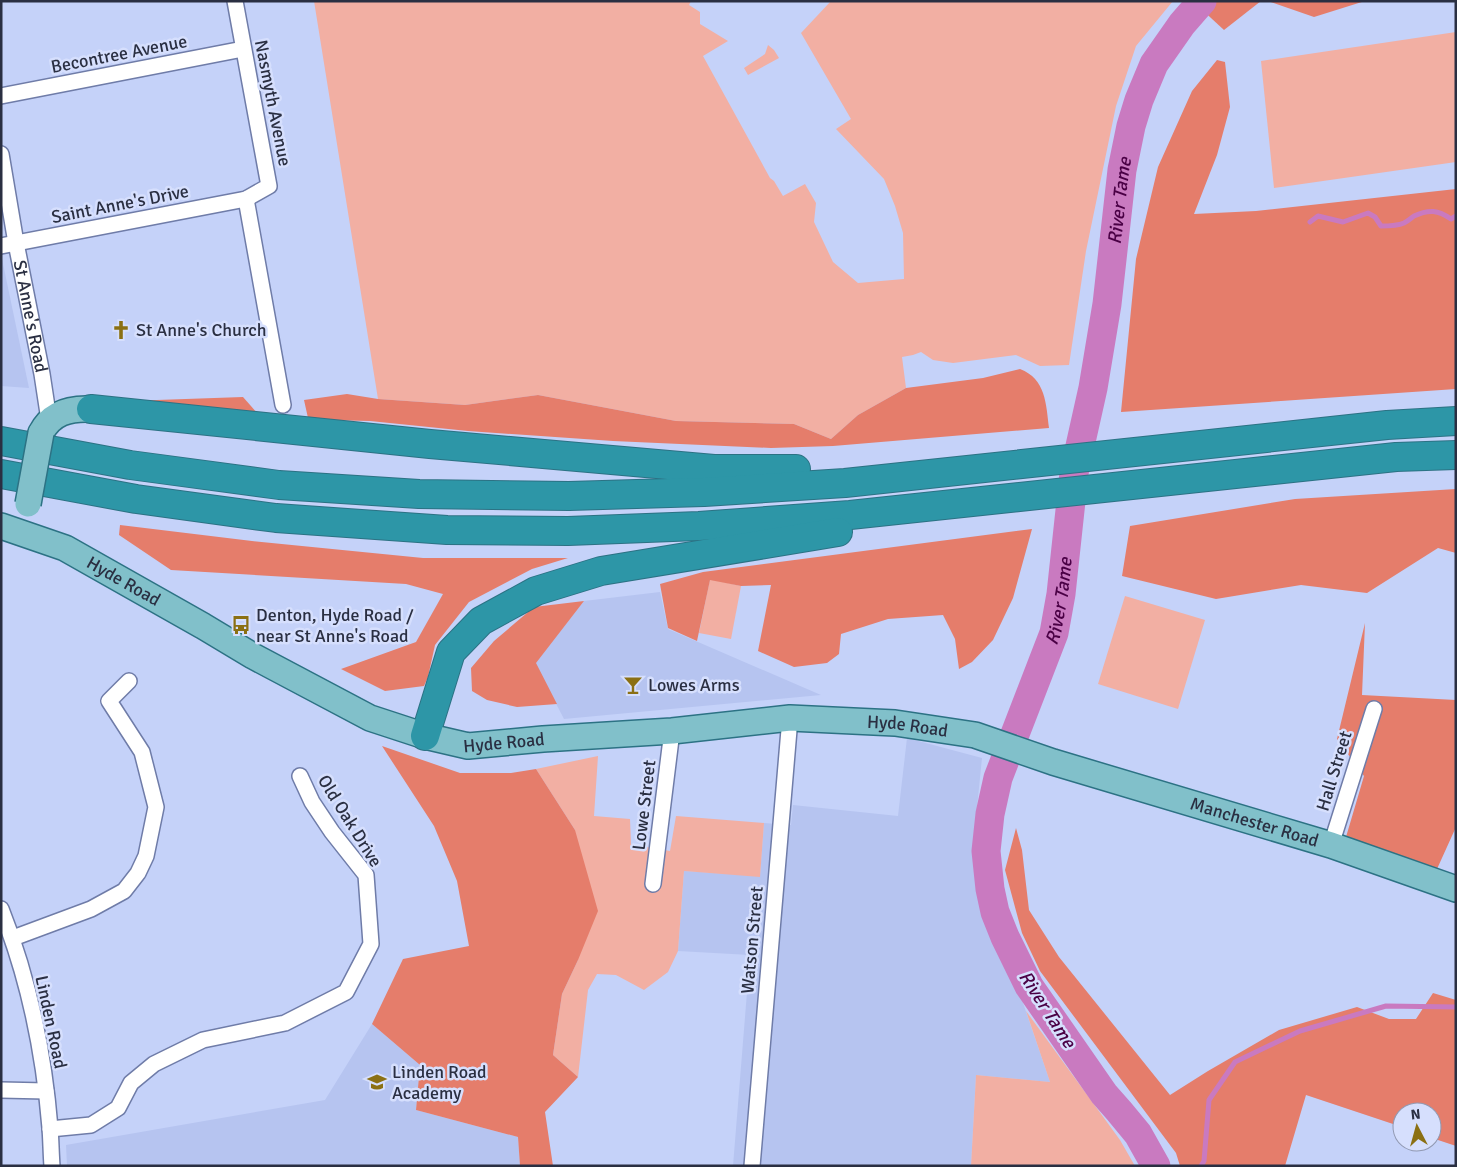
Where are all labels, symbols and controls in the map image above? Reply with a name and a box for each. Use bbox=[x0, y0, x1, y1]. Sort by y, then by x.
street label: Becontree Avenue bbox=[49, 30, 189, 78]
street label: Nasmyth Avenue bbox=[250, 38, 296, 168]
water label: River Tame bbox=[1103, 154, 1138, 246]
street label: Saint Anne's Drive bbox=[49, 180, 191, 228]
street label: St Anne's Road bbox=[9, 258, 52, 374]
church icon: St Anne's Church bbox=[110, 319, 132, 341]
place label: St Anne's Church bbox=[136, 319, 267, 341]
street label: Hyde Road bbox=[83, 551, 165, 611]
water label: River Tame bbox=[1040, 555, 1078, 648]
place label: Denton, Hyde Road / near St Anne's Road bbox=[256, 604, 414, 647]
bus stop icon: Denton, Hyde Road / near St Anne's Road bbox=[230, 614, 252, 636]
bar icon: Lowes Arms bbox=[622, 674, 644, 696]
place label: Lowes Arms bbox=[648, 674, 740, 696]
street label: Hyde Road bbox=[866, 711, 949, 742]
street label: Hyde Road bbox=[462, 728, 546, 757]
street label: Hall Street bbox=[1311, 728, 1357, 814]
street label: Lowe Street bbox=[628, 759, 660, 851]
street label: Old Oak Drive bbox=[313, 771, 387, 871]
street label: Manchester Road bbox=[1188, 793, 1321, 852]
street label: Watson Street bbox=[736, 885, 768, 995]
water label: River Tame bbox=[1013, 966, 1082, 1054]
street label: Linden Road bbox=[30, 973, 72, 1071]
place label: Linden Road Academy bbox=[392, 1061, 487, 1104]
school or university icon: Linden Road Academy bbox=[366, 1071, 388, 1093]
north arrow bbox=[1392, 1102, 1442, 1152]
text: N bbox=[1410, 1106, 1421, 1124]

